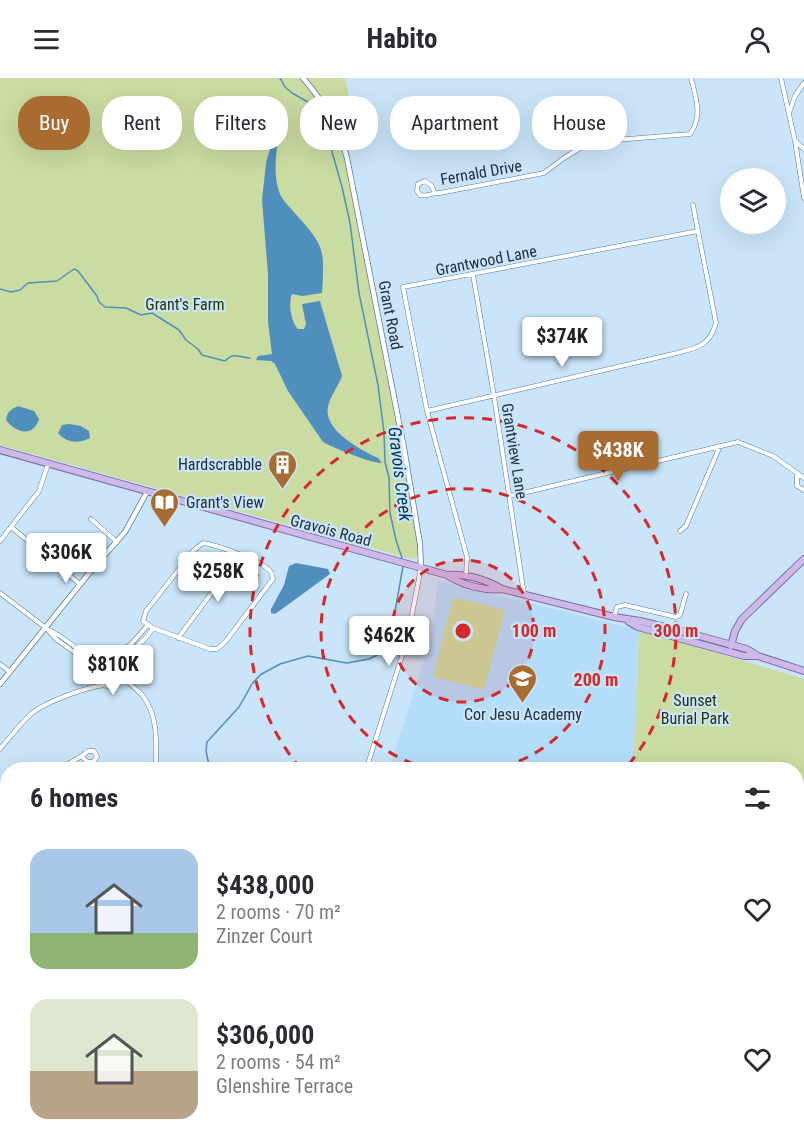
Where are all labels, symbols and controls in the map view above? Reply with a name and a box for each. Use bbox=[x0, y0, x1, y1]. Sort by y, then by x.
icon: menu bbox=[30, 23, 63, 56]
text: Habito bbox=[367, 23, 437, 55]
icon: person bbox=[741, 23, 774, 56]
chip: Buy bbox=[18, 96, 90, 150]
chip: Rent bbox=[102, 96, 182, 150]
chip: Filters bbox=[194, 96, 288, 150]
chip: New bbox=[300, 96, 378, 150]
chip: Apartment bbox=[390, 96, 520, 150]
chip: House bbox=[532, 96, 627, 150]
street label: Fernald Drive bbox=[439, 156, 523, 189]
map controls bbox=[720, 168, 786, 234]
button: layers bbox=[720, 168, 786, 234]
street label: Grantwood Lane bbox=[434, 241, 538, 280]
street label: Grant Road bbox=[375, 279, 407, 351]
park label: Grant's Farm bbox=[145, 295, 225, 314]
pin: $374K bbox=[520, 317, 604, 368]
text: $374K bbox=[536, 324, 588, 348]
street label: Grantview Lane bbox=[498, 402, 531, 500]
water label: Gravois Creek bbox=[384, 426, 417, 523]
pin: $438K bbox=[576, 431, 660, 482]
text: $438K bbox=[592, 438, 644, 462]
building icon: Hardscrabble bbox=[267, 448, 299, 490]
place label: Hardscrabble bbox=[178, 455, 262, 474]
library icon: Grant's View bbox=[149, 486, 181, 528]
place label: Grant's View bbox=[186, 493, 264, 512]
street label: Gravois Road bbox=[288, 511, 373, 550]
pin: $306K bbox=[24, 533, 108, 584]
text: $306K bbox=[40, 540, 92, 564]
pin: $258K bbox=[176, 552, 260, 603]
text: $258K bbox=[192, 559, 244, 583]
pin: $462K bbox=[347, 616, 431, 667]
text: 100 m bbox=[512, 620, 556, 641]
text: 300 m bbox=[654, 620, 698, 641]
centre of rings bbox=[453, 621, 473, 641]
text: $462K bbox=[363, 623, 415, 647]
pin: $810K bbox=[71, 645, 155, 696]
text: $810K bbox=[87, 652, 139, 676]
school or university icon: Cor Jesu Academy bbox=[507, 662, 539, 704]
text: 200 m bbox=[574, 669, 618, 690]
park label: Sunset Burial Park bbox=[661, 691, 730, 728]
place label: Cor Jesu Academy bbox=[464, 705, 582, 724]
icon: filters bbox=[741, 782, 774, 815]
text: 6 homes bbox=[30, 783, 118, 813]
text: $438,000 bbox=[216, 870, 314, 900]
icon: home bbox=[78, 873, 150, 945]
icon: heart bbox=[741, 893, 774, 926]
text: 2 rooms · 70 m² bbox=[216, 900, 341, 924]
text: Zinzer Court bbox=[216, 924, 313, 948]
text: $306,000 bbox=[216, 1020, 314, 1050]
icon: home bbox=[78, 1023, 150, 1095]
icon: heart bbox=[741, 1043, 774, 1076]
text: 2 rooms · 54 m² bbox=[216, 1050, 341, 1074]
text: Glenshire Terrace bbox=[216, 1074, 353, 1098]

